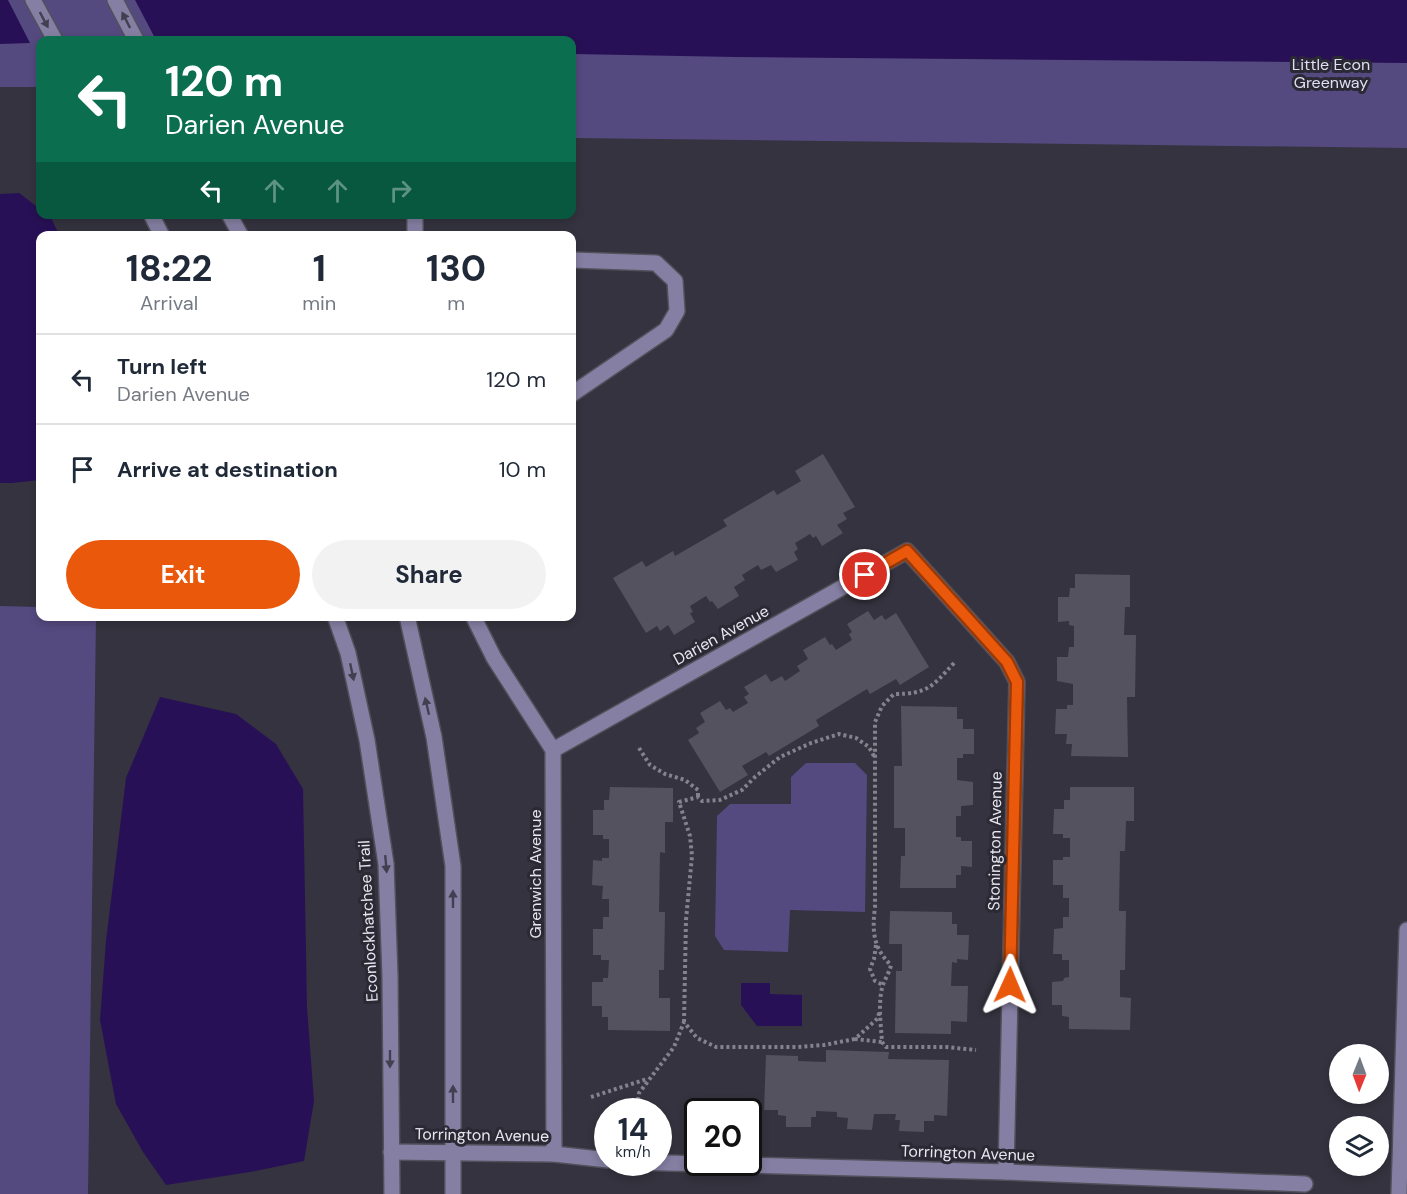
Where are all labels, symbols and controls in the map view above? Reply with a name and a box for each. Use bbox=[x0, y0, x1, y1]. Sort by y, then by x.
one-way arrow bbox=[39, 12, 49, 29]
one-way arrow bbox=[121, 12, 131, 29]
text: 120 m bbox=[165, 54, 283, 109]
park label: Little Econ Greenway bbox=[1292, 54, 1370, 93]
icon: left bbox=[66, 60, 144, 138]
text: Darien Avenue bbox=[165, 107, 345, 142]
icon: left bbox=[195, 174, 228, 207]
icon: ahead bbox=[258, 174, 291, 207]
icon: ahead bbox=[321, 174, 354, 207]
icon: right bbox=[384, 174, 417, 207]
text: 18:22 bbox=[126, 245, 212, 292]
text: 1 bbox=[313, 245, 326, 292]
text: 130 bbox=[426, 245, 486, 292]
text: Arrival bbox=[140, 290, 198, 316]
text: min bbox=[302, 290, 336, 316]
text: m bbox=[447, 290, 465, 316]
text: Turn left bbox=[117, 352, 207, 381]
icon: left bbox=[66, 363, 99, 396]
text: 120 m bbox=[486, 365, 546, 394]
text: Darien Avenue bbox=[117, 381, 250, 407]
icon: arrive bbox=[66, 453, 99, 486]
text: Arrive at destination bbox=[117, 455, 338, 484]
text: 10 m bbox=[499, 455, 546, 484]
button: Exit bbox=[66, 540, 300, 609]
button: Share bbox=[312, 540, 546, 609]
pin bbox=[839, 549, 890, 600]
icon: arrive bbox=[848, 558, 881, 591]
street label: Darien Avenue bbox=[669, 600, 773, 670]
one-way arrow bbox=[348, 663, 358, 682]
one-way arrow bbox=[422, 696, 431, 715]
street label: Stonington Avenue bbox=[983, 771, 1007, 911]
street label: Grenwich Avenue bbox=[525, 809, 546, 939]
street label: Econlockhatchee Trail bbox=[353, 840, 383, 1002]
one-way arrow bbox=[381, 855, 391, 874]
one-way arrow bbox=[448, 889, 458, 908]
position arrow bbox=[978, 953, 1042, 1017]
north arrow bbox=[1329, 1044, 1389, 1104]
map controls bbox=[1329, 1044, 1389, 1176]
one-way arrow bbox=[385, 1050, 395, 1069]
one-way arrow bbox=[448, 1084, 458, 1103]
speed limit sign: 20 bbox=[684, 1098, 762, 1176]
text: 14 bbox=[618, 1110, 648, 1149]
button: layers bbox=[1329, 1116, 1389, 1176]
street label: Torrington Avenue bbox=[415, 1123, 549, 1147]
street label: Torrington Avenue bbox=[901, 1140, 1035, 1166]
text: km/h bbox=[615, 1142, 651, 1162]

